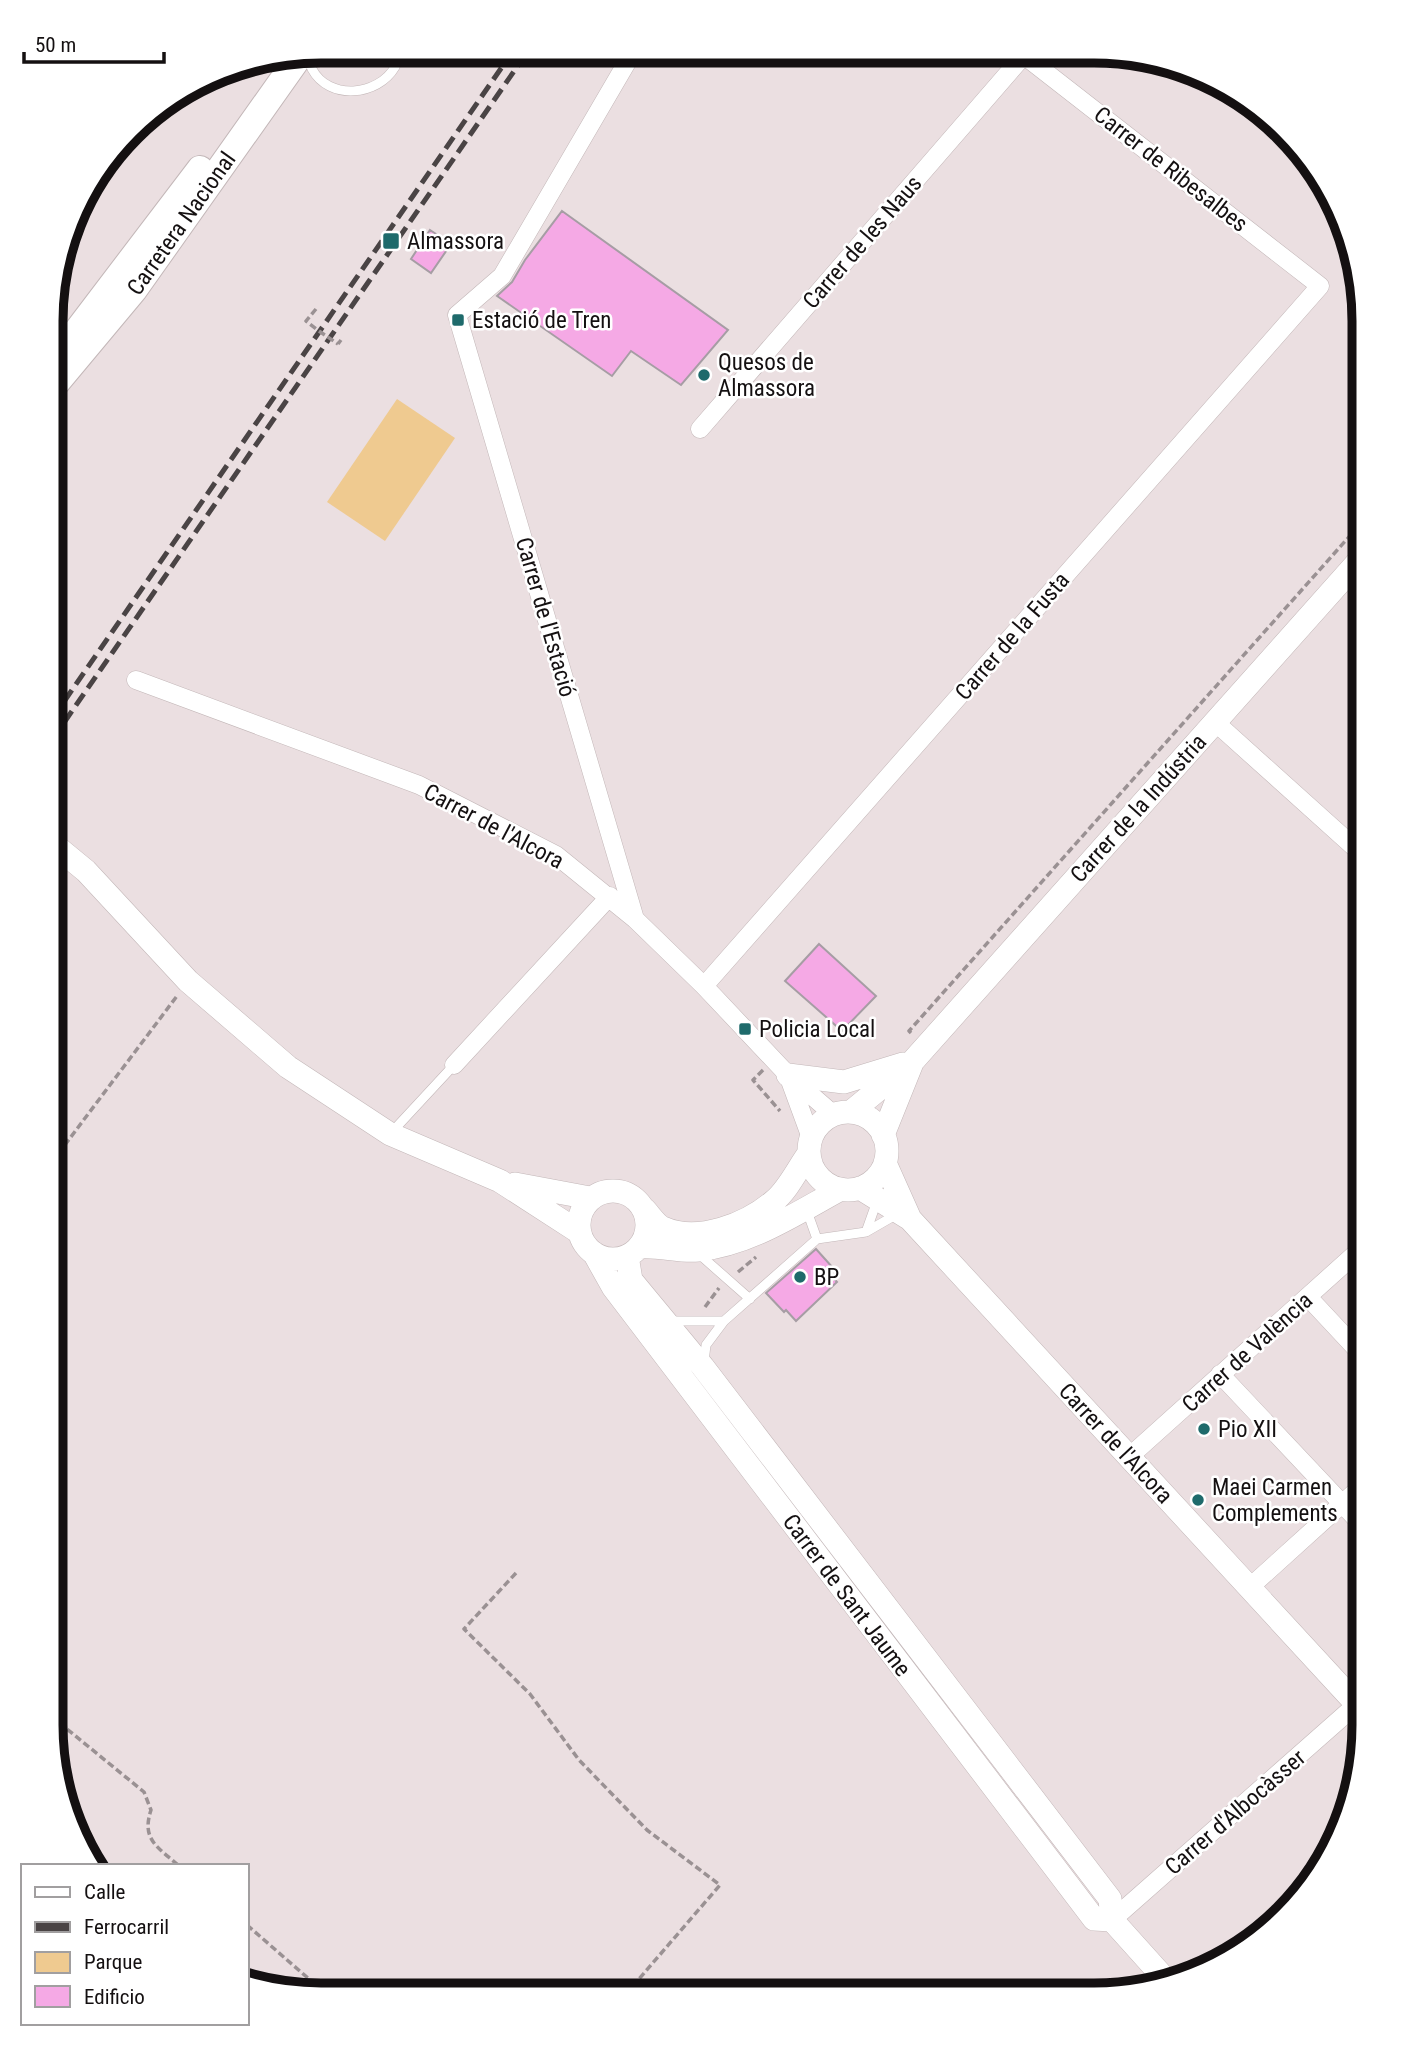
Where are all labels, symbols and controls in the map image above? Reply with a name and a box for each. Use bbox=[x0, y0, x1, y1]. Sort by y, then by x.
scale bar bbox=[24, 21, 164, 65]
text: 50 m bbox=[35, 33, 76, 57]
street label: Carrer de Ribesalbes bbox=[1089, 101, 1253, 238]
street label: Carretera Nacional bbox=[122, 147, 241, 301]
street label: Carrer de les Naus bbox=[797, 170, 927, 314]
place label: Almassora bbox=[407, 228, 504, 255]
marker: Almassora bbox=[381, 231, 401, 251]
place label: Estació de Tren bbox=[472, 307, 611, 334]
marker: Estació de Tren bbox=[450, 312, 466, 328]
place label: Quesos de Almassora bbox=[718, 349, 815, 402]
marker: Quesos de Almassora bbox=[696, 367, 712, 383]
street label: Carrer de l'Estació bbox=[510, 534, 581, 700]
street label: Carrer de la Fusta bbox=[950, 567, 1075, 706]
street label: Carrer de la Indústria bbox=[1065, 729, 1212, 888]
street label: Carrer de l'Alcora bbox=[419, 778, 568, 875]
place label: Policia Local bbox=[759, 1016, 875, 1043]
marker: Policia Local bbox=[737, 1021, 753, 1037]
place label: BP bbox=[814, 1264, 839, 1291]
marker: BP bbox=[792, 1269, 808, 1285]
street label: Carrer de València bbox=[1177, 1287, 1318, 1418]
street label: Carrer de l'Alcora bbox=[1053, 1378, 1178, 1509]
place label: Pio XII bbox=[1218, 1416, 1277, 1443]
marker: Pio XII bbox=[1196, 1421, 1212, 1437]
place label: Maei Carmen Complements bbox=[1212, 1474, 1338, 1527]
marker: Maei Carmen Complements bbox=[1190, 1492, 1206, 1508]
street label: Carrer de Sant Jaume bbox=[777, 1509, 916, 1682]
street label: Carrer d'Albocàsser bbox=[1160, 1744, 1311, 1881]
legend bbox=[21, 1864, 248, 2025]
text: Calle bbox=[84, 1880, 126, 1904]
text: Ferrocarril bbox=[84, 1915, 169, 1939]
text: Parque bbox=[84, 1950, 142, 1974]
text: Edificio bbox=[84, 1985, 145, 2009]

